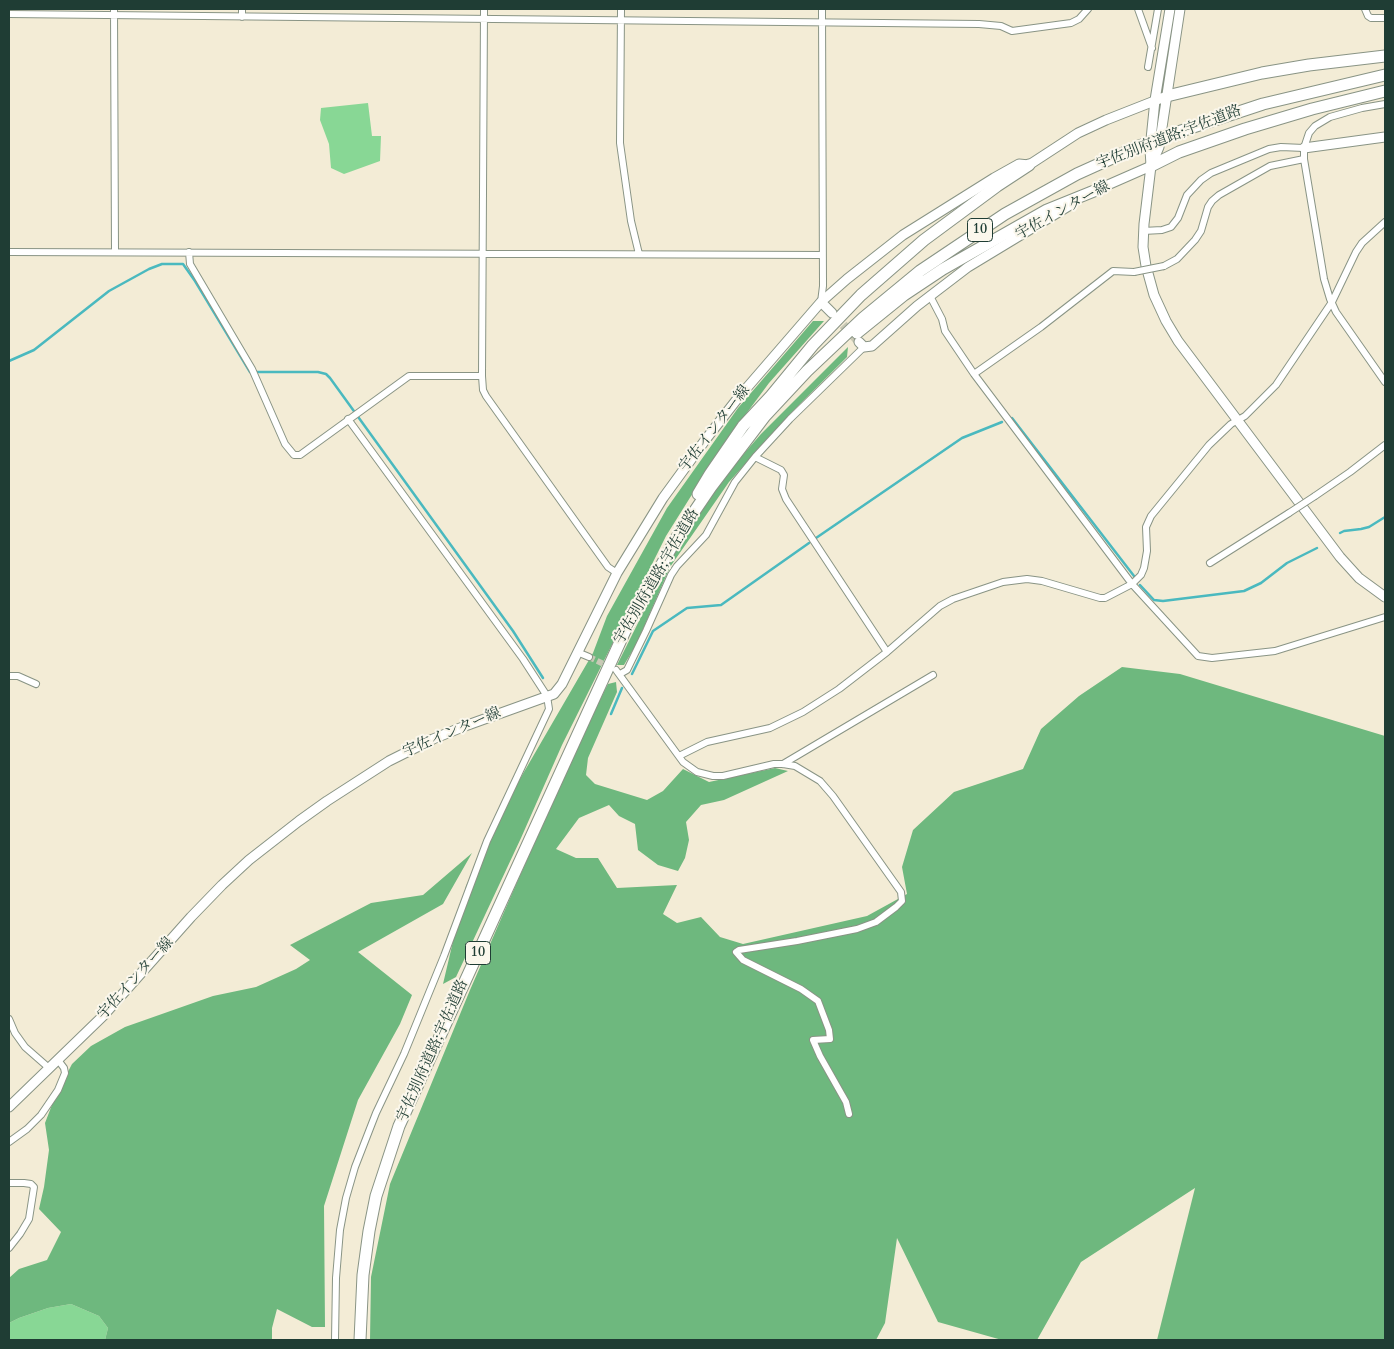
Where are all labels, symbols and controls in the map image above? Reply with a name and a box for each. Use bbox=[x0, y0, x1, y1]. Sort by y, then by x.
street label: 宇佐別府道路;宇佐道路 bbox=[1094, 102, 1244, 174]
street label: 宇佐インター線 bbox=[1013, 178, 1113, 244]
road number: 10 bbox=[968, 218, 992, 242]
street label: 宇佐インター線 bbox=[676, 382, 754, 476]
street label: 宇佐別府道路;宇佐道路 bbox=[611, 506, 703, 648]
street label: 宇佐インター線 bbox=[400, 704, 504, 762]
street label: 宇佐インター線 bbox=[94, 934, 178, 1024]
road number: 10 bbox=[466, 941, 490, 964]
street label: 宇佐別府道路;宇佐道路 bbox=[393, 977, 473, 1125]

